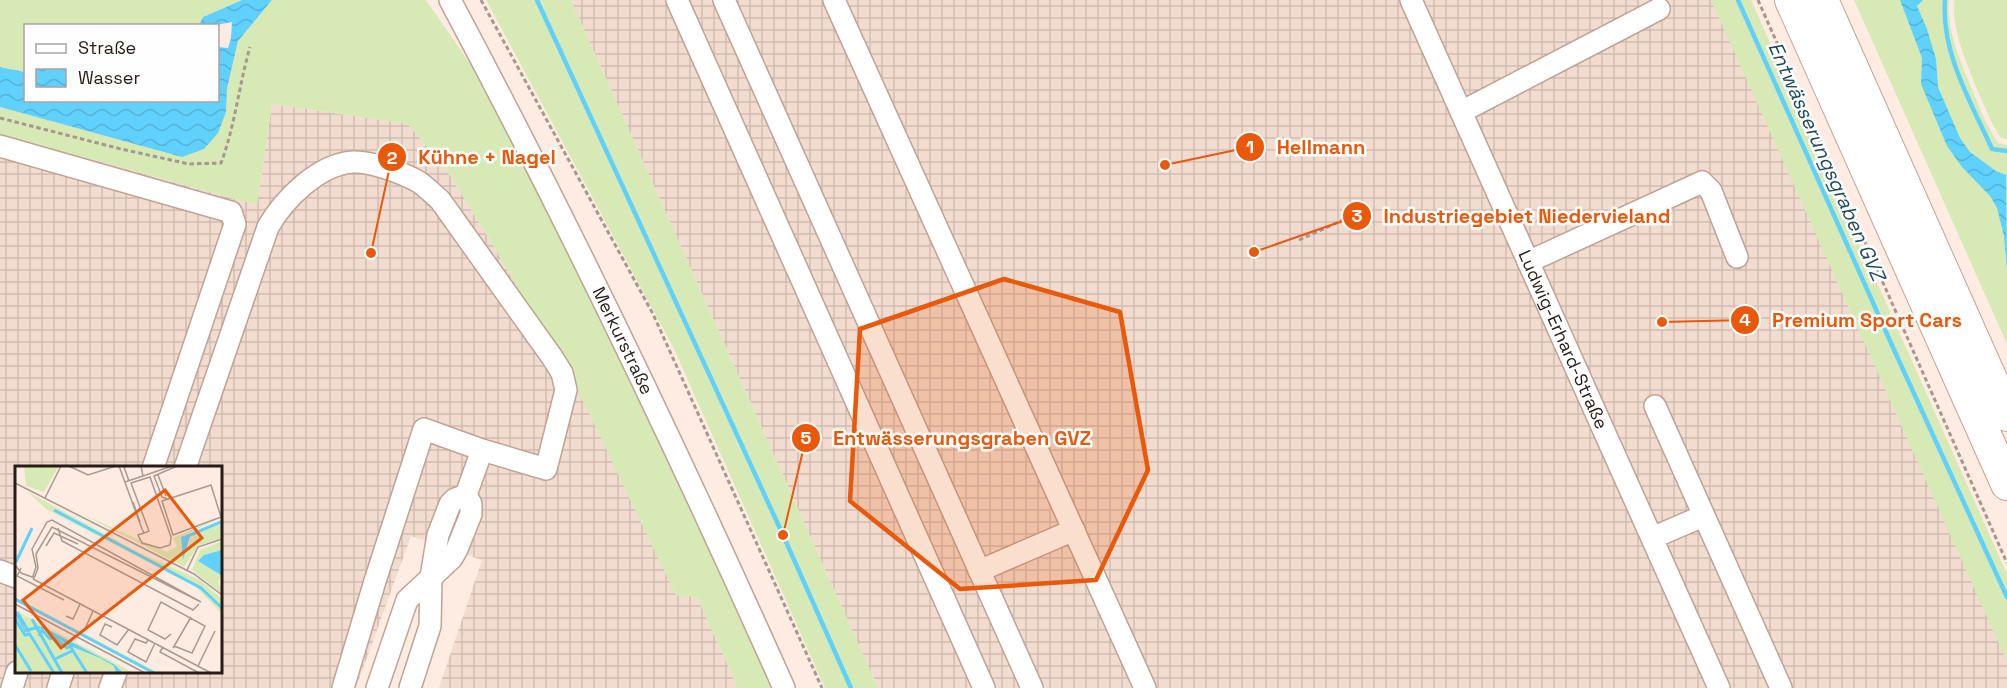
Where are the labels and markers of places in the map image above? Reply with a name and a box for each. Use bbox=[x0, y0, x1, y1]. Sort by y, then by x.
callout: Hellmann bbox=[1235, 128, 1377, 166]
callout: Kühne + Nagel bbox=[377, 138, 568, 176]
callout: Industriegebiet Niedervieland bbox=[1342, 197, 1683, 235]
callout: Premium Sport Cars bbox=[1730, 301, 1974, 339]
callout: Entwässerungsgraben GVZ bbox=[791, 419, 1103, 457]

